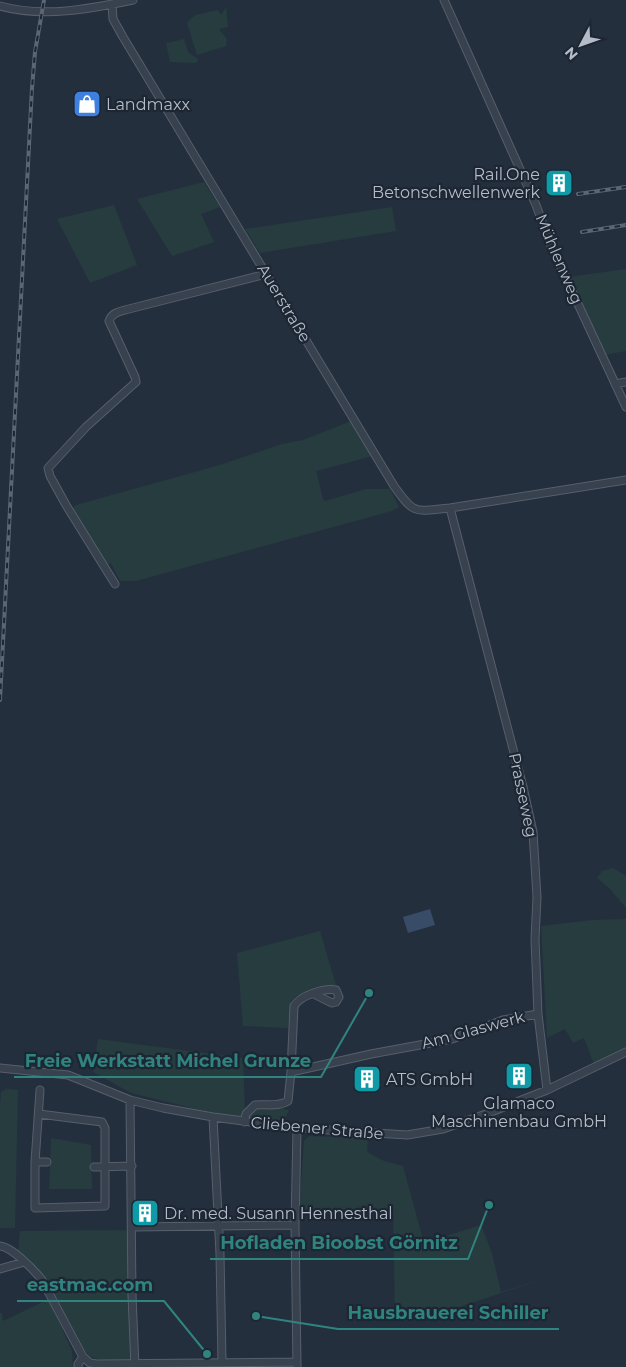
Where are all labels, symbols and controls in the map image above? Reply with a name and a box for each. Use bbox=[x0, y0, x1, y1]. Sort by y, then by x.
north arrow bbox=[556, 20, 606, 70]
text: N bbox=[561, 43, 582, 64]
shop icon: Landmaxx bbox=[72, 89, 102, 119]
place label: Landmaxx bbox=[106, 95, 190, 114]
place label: Rail.One Betonschwellenwerk bbox=[372, 165, 540, 202]
building icon: Rail.One Betonschwellenwerk bbox=[544, 168, 574, 198]
street label: Mühlenweg bbox=[532, 211, 586, 307]
street label: Auerstraße bbox=[253, 260, 315, 346]
street label: Prasseweg bbox=[505, 751, 541, 839]
street label: Am Glaswerk bbox=[419, 1007, 527, 1053]
callout: Freie Werkstatt Michel Grunze bbox=[14, 1044, 321, 1077]
text: Freie Werkstatt Michel Grunze bbox=[25, 1050, 311, 1072]
building icon: Glamaco Maschinenbau GmbH bbox=[504, 1061, 534, 1091]
building icon: ATS GmbH bbox=[352, 1064, 382, 1094]
place label: ATS GmbH bbox=[386, 1070, 473, 1089]
place label: Glamaco Maschinenbau GmbH bbox=[431, 1094, 607, 1131]
street label: Cliebener Straße bbox=[250, 1113, 384, 1143]
building icon: Dr. med. Susann Hennesthal bbox=[130, 1198, 160, 1228]
place label: Dr. med. Susann Hennesthal bbox=[164, 1204, 393, 1223]
callout: Hofladen Bioobst Görnitz bbox=[210, 1226, 468, 1259]
text: Hofladen Bioobst Görnitz bbox=[220, 1232, 458, 1254]
callout: eastmac.com bbox=[17, 1268, 164, 1301]
text: eastmac.com bbox=[27, 1274, 153, 1296]
callout: Hausbrauerei Schiller bbox=[338, 1296, 559, 1329]
text: Hausbrauerei Schiller bbox=[347, 1302, 549, 1324]

